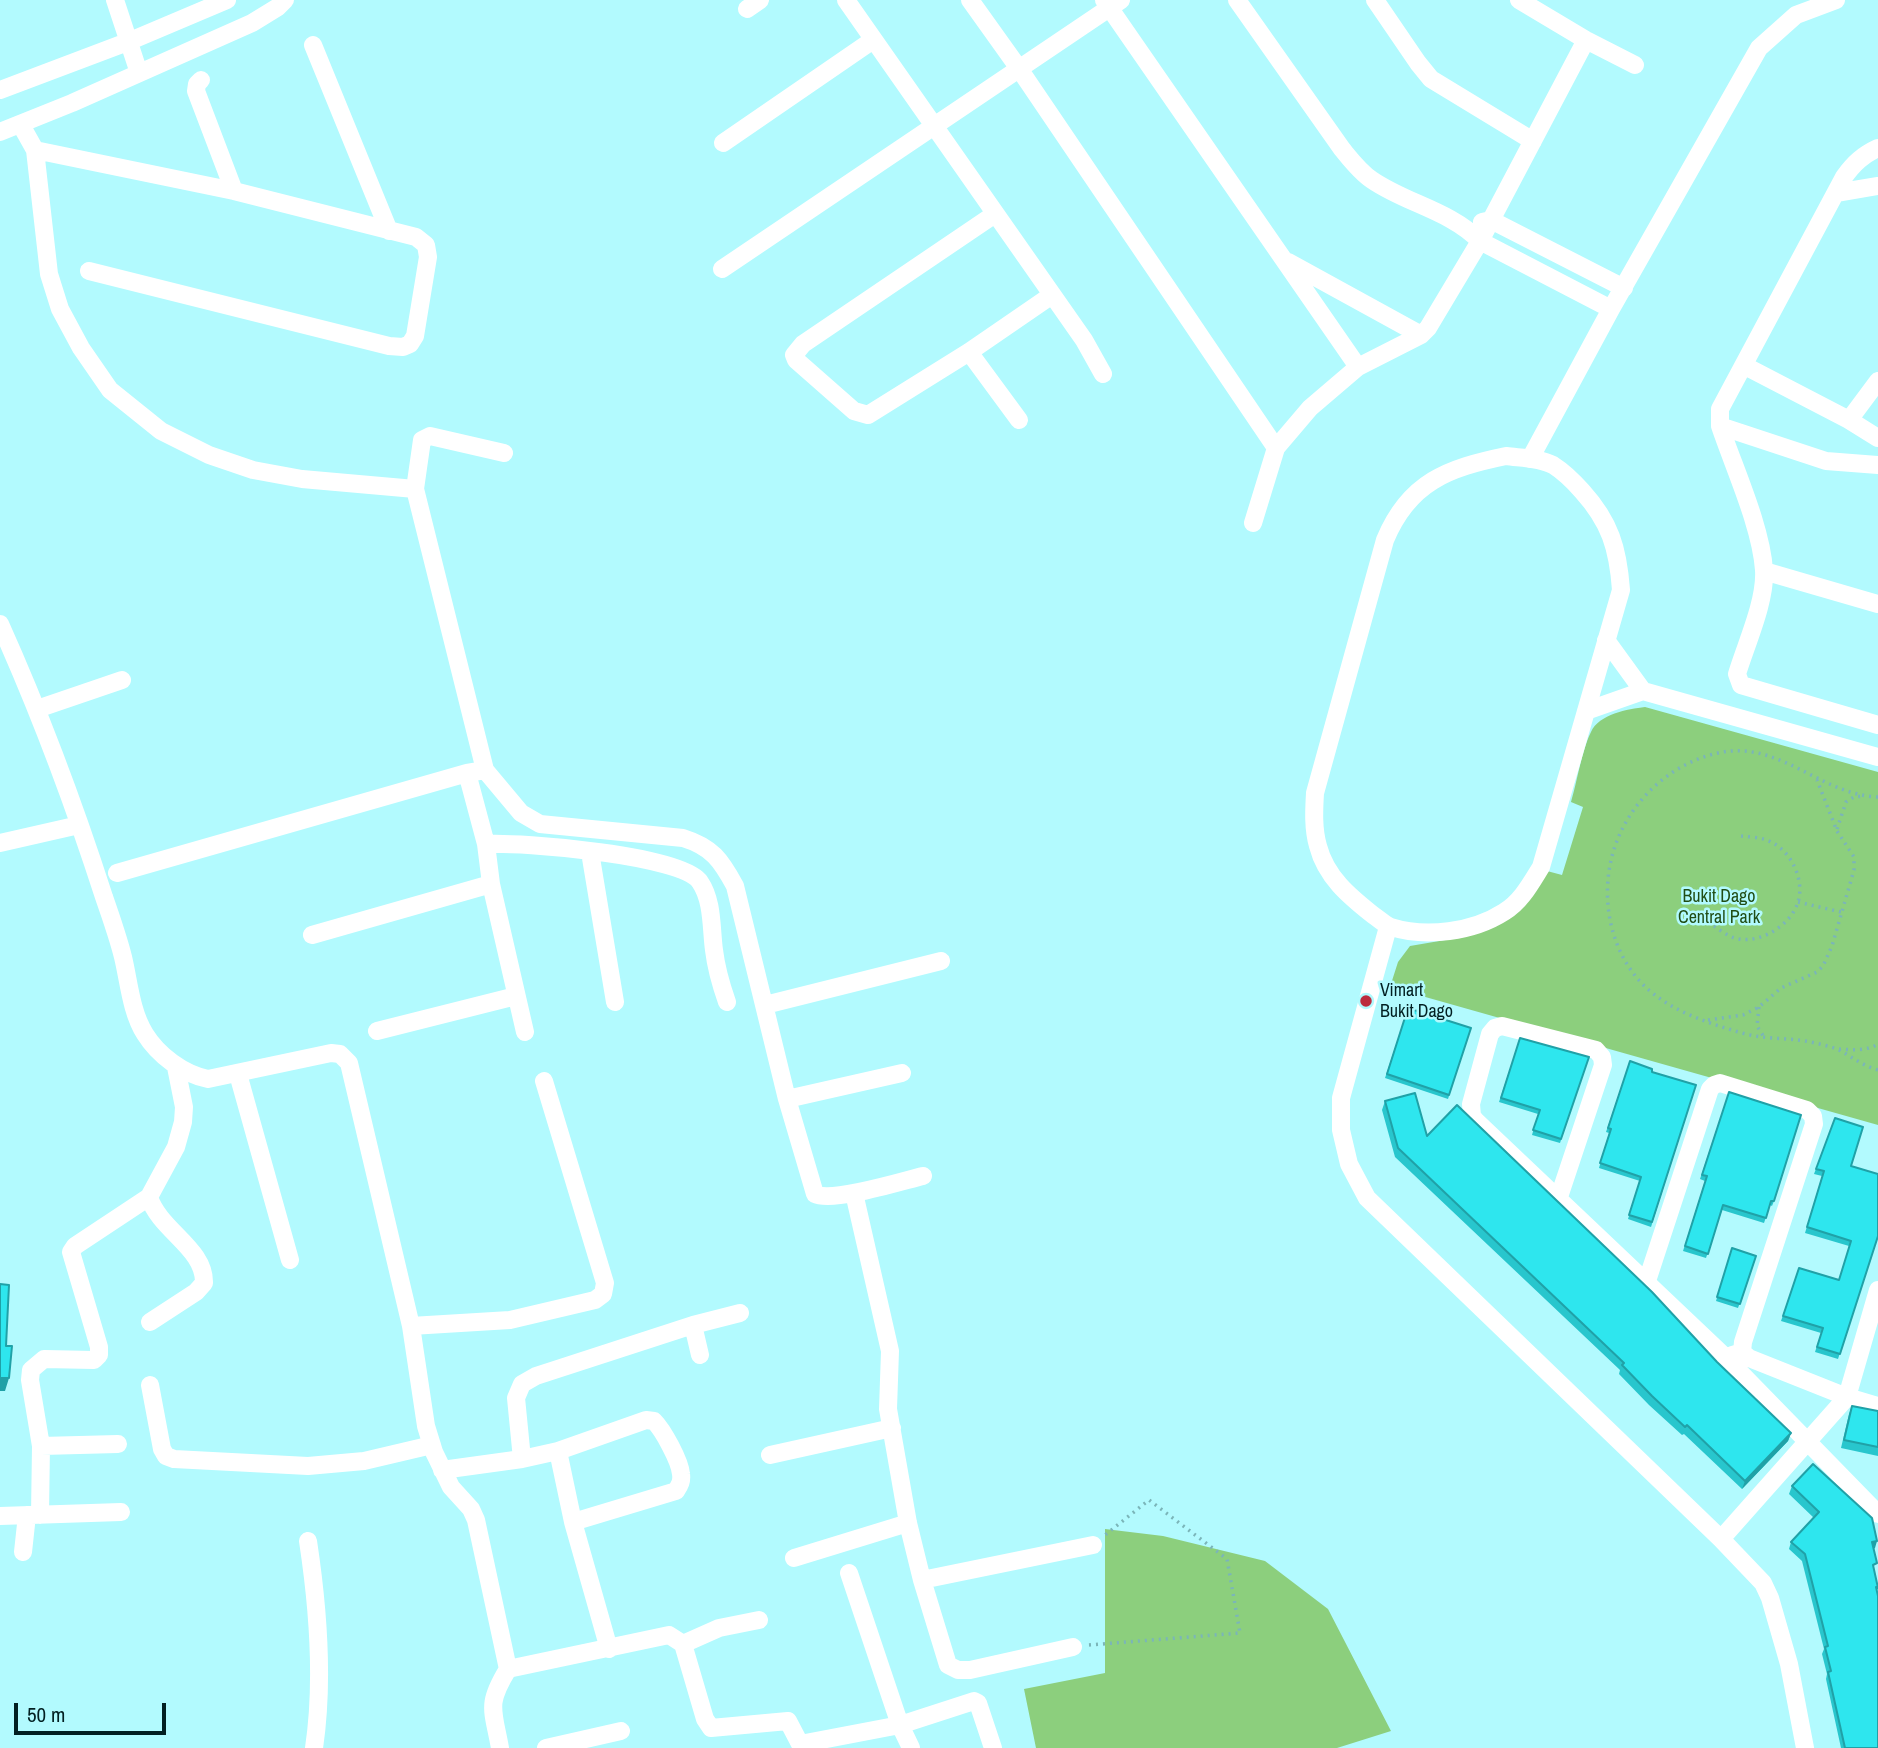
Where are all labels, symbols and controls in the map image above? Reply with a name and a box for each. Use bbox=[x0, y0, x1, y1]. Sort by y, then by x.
park label: Bukit Dago Central Park bbox=[1678, 886, 1760, 928]
place label: Vimart Bukit Dago bbox=[1380, 980, 1453, 1023]
marker: Vimart Bukit Dago bbox=[1358, 993, 1374, 1009]
scale bar bbox=[18, 1688, 170, 1732]
text: 50 m bbox=[27, 1700, 65, 1729]

